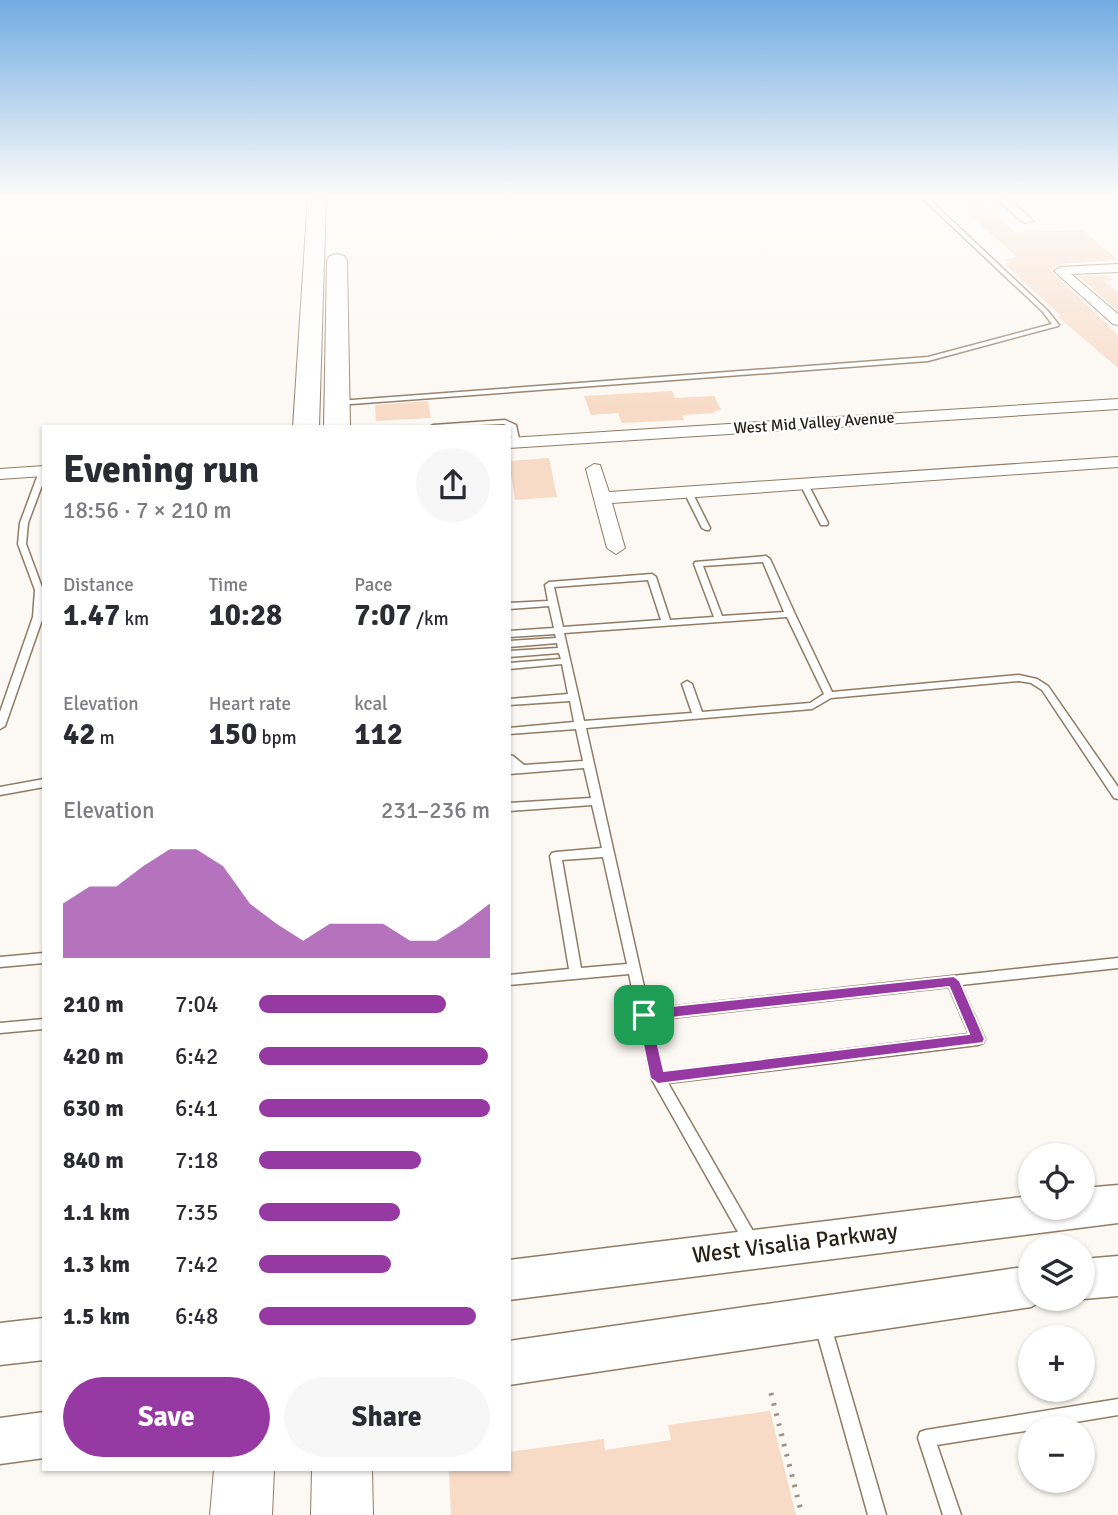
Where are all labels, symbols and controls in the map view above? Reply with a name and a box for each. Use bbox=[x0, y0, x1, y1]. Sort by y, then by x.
street label: West Mid Valley Avenue bbox=[733, 407, 895, 439]
text: Evening run bbox=[63, 446, 259, 493]
button: share bbox=[416, 448, 490, 522]
text: 18:56 · 7 × 210 m bbox=[63, 496, 232, 525]
text: Distance bbox=[63, 573, 134, 597]
text: Time bbox=[209, 573, 248, 597]
text: Pace bbox=[354, 573, 393, 597]
text: 1.47 bbox=[63, 597, 120, 634]
text: 10:28 bbox=[209, 597, 282, 634]
text: 7:07 bbox=[354, 597, 412, 634]
text: km bbox=[120, 607, 149, 631]
text: /km bbox=[412, 607, 449, 631]
text: Elevation bbox=[63, 692, 139, 716]
text: Heart rate bbox=[209, 692, 291, 716]
text: kcal bbox=[354, 692, 388, 716]
text: 42 bbox=[63, 716, 95, 753]
text: 150 bbox=[209, 716, 257, 753]
text: 112 bbox=[354, 716, 403, 753]
text: m bbox=[95, 726, 115, 750]
text: bpm bbox=[257, 726, 297, 750]
text: Elevation bbox=[63, 796, 155, 825]
text: 231–236 m bbox=[381, 796, 490, 825]
pin bbox=[614, 985, 674, 1045]
text: 210 m bbox=[63, 990, 124, 1019]
text: 7:04 bbox=[175, 990, 218, 1019]
icon: arrive bbox=[625, 996, 663, 1034]
text: 420 m bbox=[63, 1042, 124, 1071]
text: 6:42 bbox=[175, 1042, 218, 1071]
text: 630 m bbox=[63, 1094, 124, 1123]
text: 6:41 bbox=[175, 1094, 218, 1123]
map controls bbox=[1018, 1143, 1095, 1493]
button: locate bbox=[1018, 1143, 1095, 1220]
text: 840 m bbox=[63, 1146, 124, 1175]
text: 7:18 bbox=[175, 1146, 218, 1175]
text: 1.1 km bbox=[63, 1198, 130, 1227]
text: 7:35 bbox=[175, 1198, 218, 1227]
street label: West Visalia Parkway bbox=[691, 1216, 900, 1270]
button: layers bbox=[1018, 1234, 1095, 1311]
text: 1.3 km bbox=[63, 1250, 130, 1279]
text: 7:42 bbox=[175, 1250, 218, 1279]
text: 1.5 km bbox=[63, 1302, 130, 1331]
text: 6:48 bbox=[175, 1302, 218, 1331]
button: + bbox=[1018, 1325, 1095, 1402]
button: Save bbox=[63, 1377, 270, 1457]
button: Share bbox=[284, 1377, 490, 1457]
button: − bbox=[1018, 1416, 1095, 1493]

